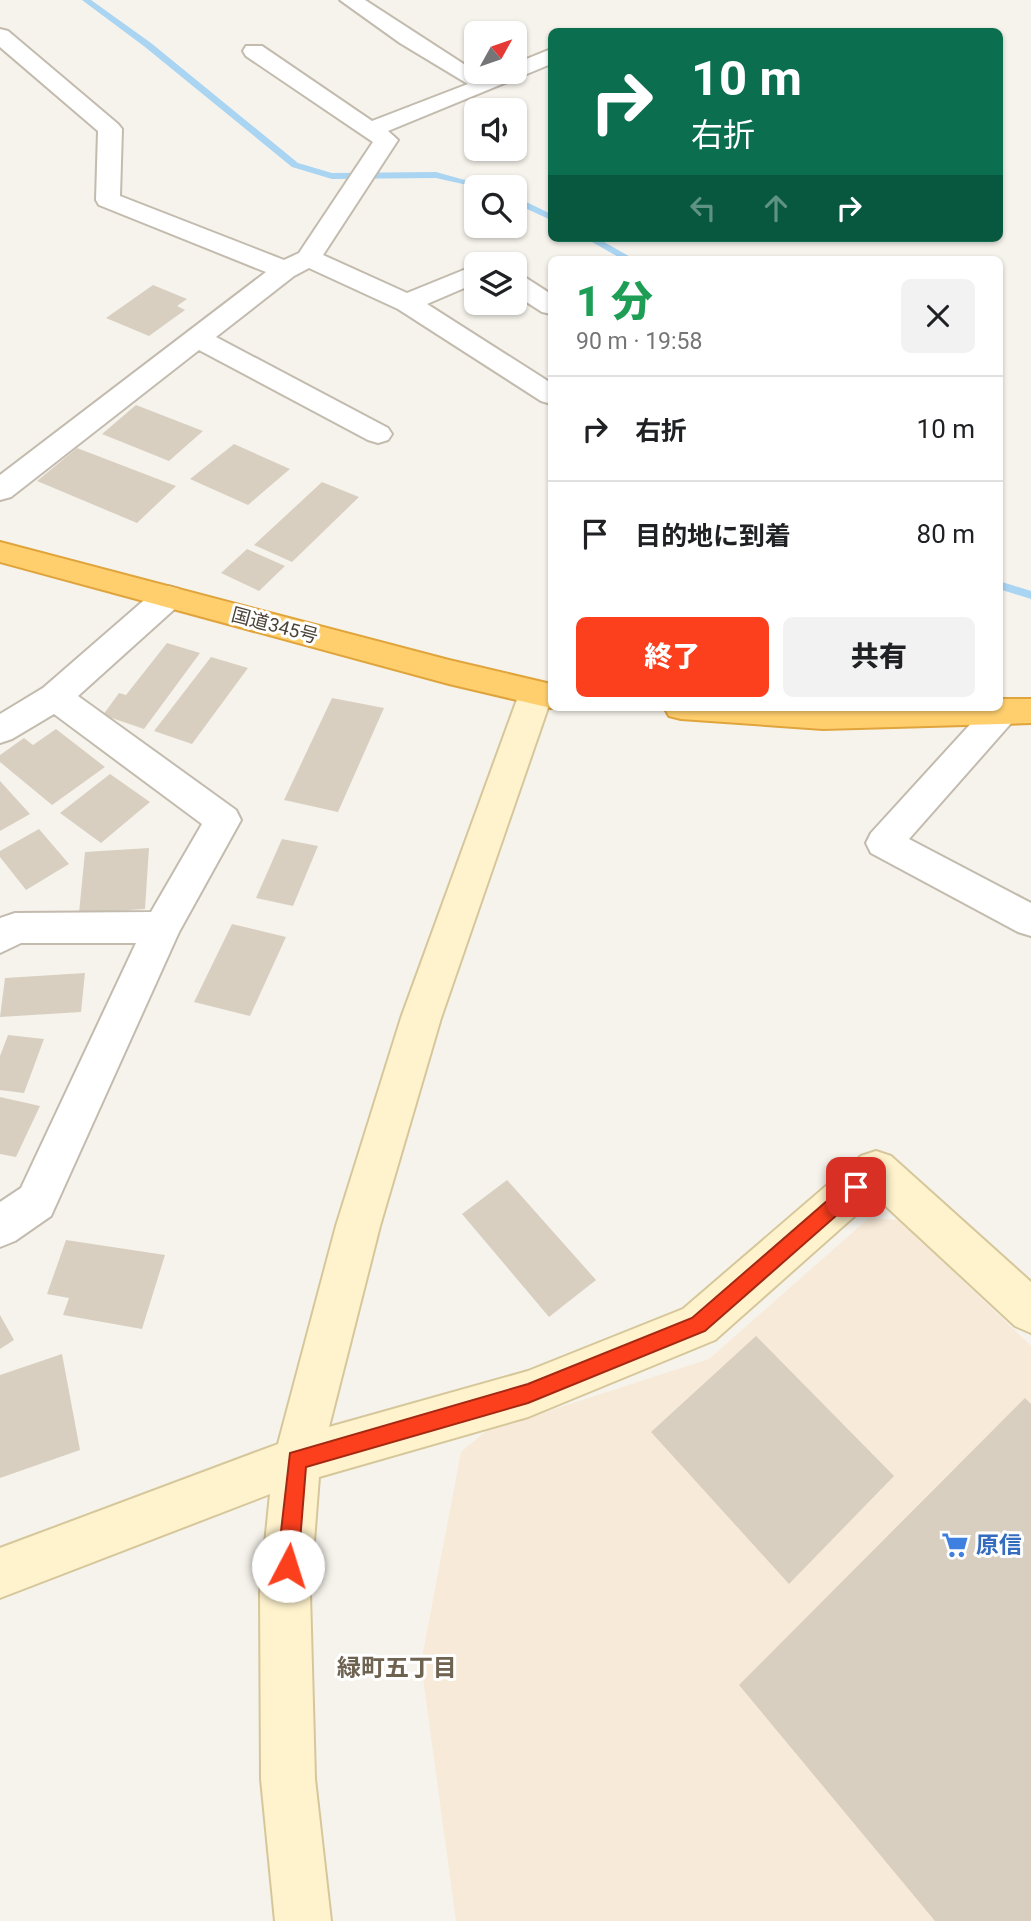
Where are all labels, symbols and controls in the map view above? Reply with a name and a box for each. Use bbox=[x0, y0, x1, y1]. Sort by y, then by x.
north arrow bbox=[464, 21, 527, 84]
map controls bbox=[464, 21, 527, 315]
text: 10 m bbox=[691, 50, 802, 107]
icon: right bbox=[576, 56, 667, 147]
button: sound bbox=[464, 98, 527, 161]
text: 右折 bbox=[691, 116, 755, 154]
button: search bbox=[464, 175, 527, 238]
icon: left bbox=[684, 189, 722, 227]
icon: ahead bbox=[757, 189, 795, 227]
icon: right bbox=[830, 189, 868, 227]
button: layers bbox=[464, 252, 527, 315]
text: 1 分 bbox=[576, 277, 653, 326]
button: close bbox=[901, 279, 975, 353]
text: 90 m · 19:58 bbox=[576, 328, 702, 355]
icon: right bbox=[576, 410, 614, 448]
text: 10 m bbox=[917, 414, 975, 444]
text: 右折 bbox=[635, 416, 687, 446]
icon: arrive bbox=[576, 515, 614, 553]
text: 80 m bbox=[917, 519, 975, 549]
text: 目的地に到着 bbox=[635, 521, 791, 551]
street label: 国道345号 bbox=[229, 603, 321, 648]
button: 終了 bbox=[576, 617, 769, 697]
button: 共有 bbox=[783, 617, 975, 697]
pin bbox=[826, 1157, 886, 1217]
icon: arrive bbox=[837, 1168, 875, 1206]
position arrow bbox=[251, 1529, 325, 1603]
supermarket icon: 原信 bbox=[940, 1530, 970, 1560]
place label: 原信 bbox=[976, 1532, 1022, 1559]
district label: 緑町五丁目 bbox=[337, 1654, 457, 1682]

